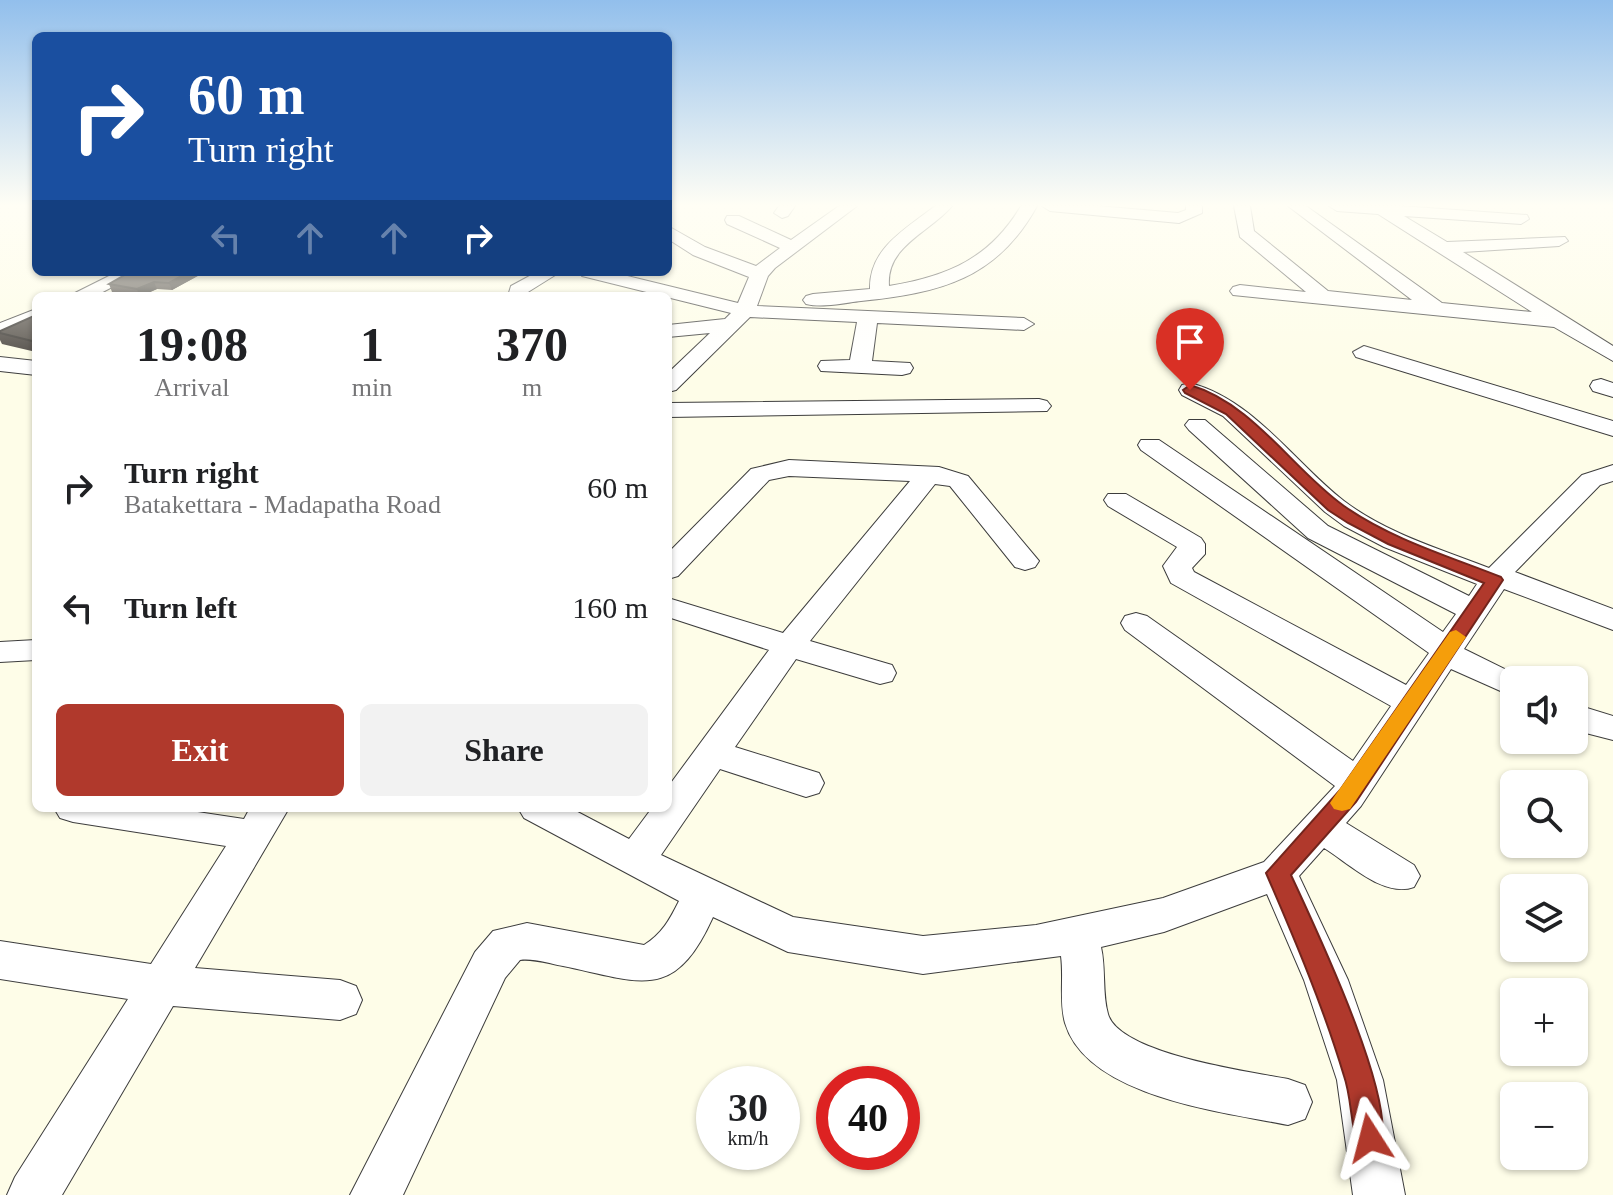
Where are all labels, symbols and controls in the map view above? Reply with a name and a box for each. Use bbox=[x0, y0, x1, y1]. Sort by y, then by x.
icon: right bbox=[56, 64, 160, 168]
text: 60 m bbox=[188, 64, 305, 126]
text: Turn right bbox=[188, 130, 334, 170]
icon: left bbox=[204, 216, 248, 260]
icon: ahead bbox=[288, 216, 332, 260]
icon: ahead bbox=[372, 216, 416, 260]
icon: right bbox=[456, 216, 500, 260]
pin bbox=[1156, 308, 1224, 390]
text: 19:08 bbox=[136, 318, 248, 371]
text: 1 bbox=[360, 318, 384, 371]
text: 370 bbox=[496, 318, 568, 371]
icon: arrive bbox=[1168, 320, 1212, 364]
text: Arrival bbox=[154, 373, 229, 402]
text: min bbox=[352, 373, 392, 402]
text: m bbox=[522, 373, 542, 402]
text: Turn right bbox=[124, 456, 259, 489]
icon: right bbox=[56, 466, 100, 510]
text: 60 m bbox=[587, 471, 648, 504]
text: Batakettara - Madapatha Road bbox=[124, 490, 441, 519]
icon: left bbox=[56, 586, 100, 630]
text: Turn left bbox=[124, 591, 237, 624]
text: 160 m bbox=[572, 591, 648, 624]
map controls bbox=[1500, 666, 1588, 1170]
button: sound bbox=[1500, 666, 1588, 754]
button: Exit bbox=[56, 704, 344, 796]
button: Share bbox=[360, 704, 648, 796]
button: search bbox=[1500, 770, 1588, 858]
button: layers bbox=[1500, 874, 1588, 962]
button: + bbox=[1500, 978, 1588, 1066]
speed limit sign: 40 bbox=[816, 1066, 920, 1170]
button: − bbox=[1500, 1082, 1588, 1170]
text: 30 bbox=[728, 1085, 768, 1130]
position arrow bbox=[1328, 1096, 1412, 1180]
text: km/h bbox=[727, 1127, 769, 1149]

